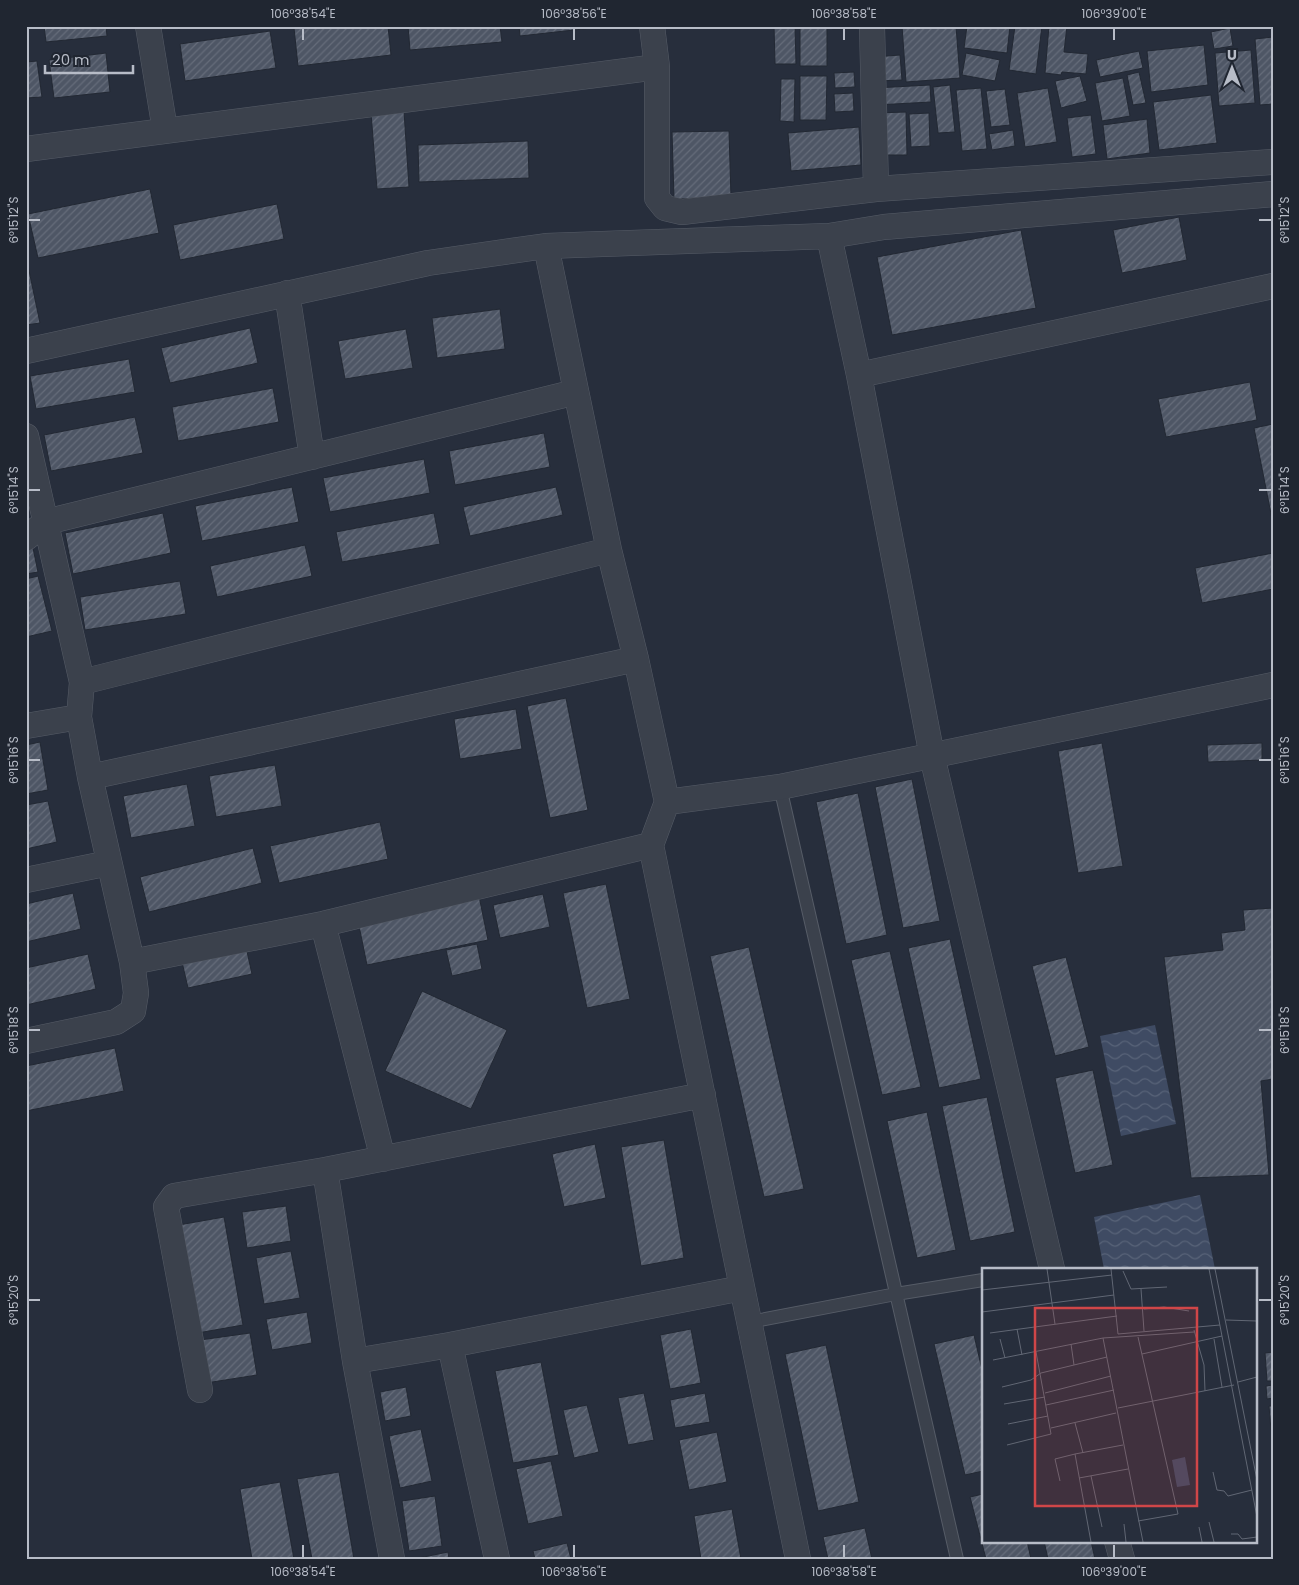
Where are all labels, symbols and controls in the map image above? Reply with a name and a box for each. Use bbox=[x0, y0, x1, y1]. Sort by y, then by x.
text: 106°38'54"E bbox=[270, 5, 336, 22]
text: 106°38'56"E bbox=[541, 5, 607, 22]
text: 106°38'58"E bbox=[811, 5, 877, 22]
text: 106°39'00"E bbox=[1081, 5, 1147, 22]
scale bar bbox=[45, 42, 132, 74]
north arrow bbox=[1206, 42, 1256, 92]
text: U bbox=[1227, 45, 1237, 65]
text: 20 m bbox=[52, 49, 90, 70]
text: 6°15'12"S bbox=[5, 196, 22, 244]
text: 6°15'12"S bbox=[1276, 196, 1293, 244]
text: 6°15'14"S bbox=[5, 466, 22, 514]
text: 6°15'14"S bbox=[1276, 466, 1293, 514]
text: 6°15'16"S bbox=[5, 736, 22, 784]
text: 6°15'16"S bbox=[1276, 736, 1293, 784]
text: 6°15'18"S bbox=[5, 1006, 22, 1054]
text: 6°15'18"S bbox=[1276, 1006, 1293, 1054]
inset map bbox=[982, 1268, 1256, 1542]
text: 6°15'20"S bbox=[5, 1275, 22, 1325]
text: 6°15'20"S bbox=[1276, 1275, 1293, 1325]
text: 106°38'54"E bbox=[270, 1563, 336, 1580]
text: 106°38'56"E bbox=[541, 1563, 607, 1580]
text: 106°38'58"E bbox=[811, 1563, 877, 1580]
text: 106°39'00"E bbox=[1081, 1563, 1147, 1580]

